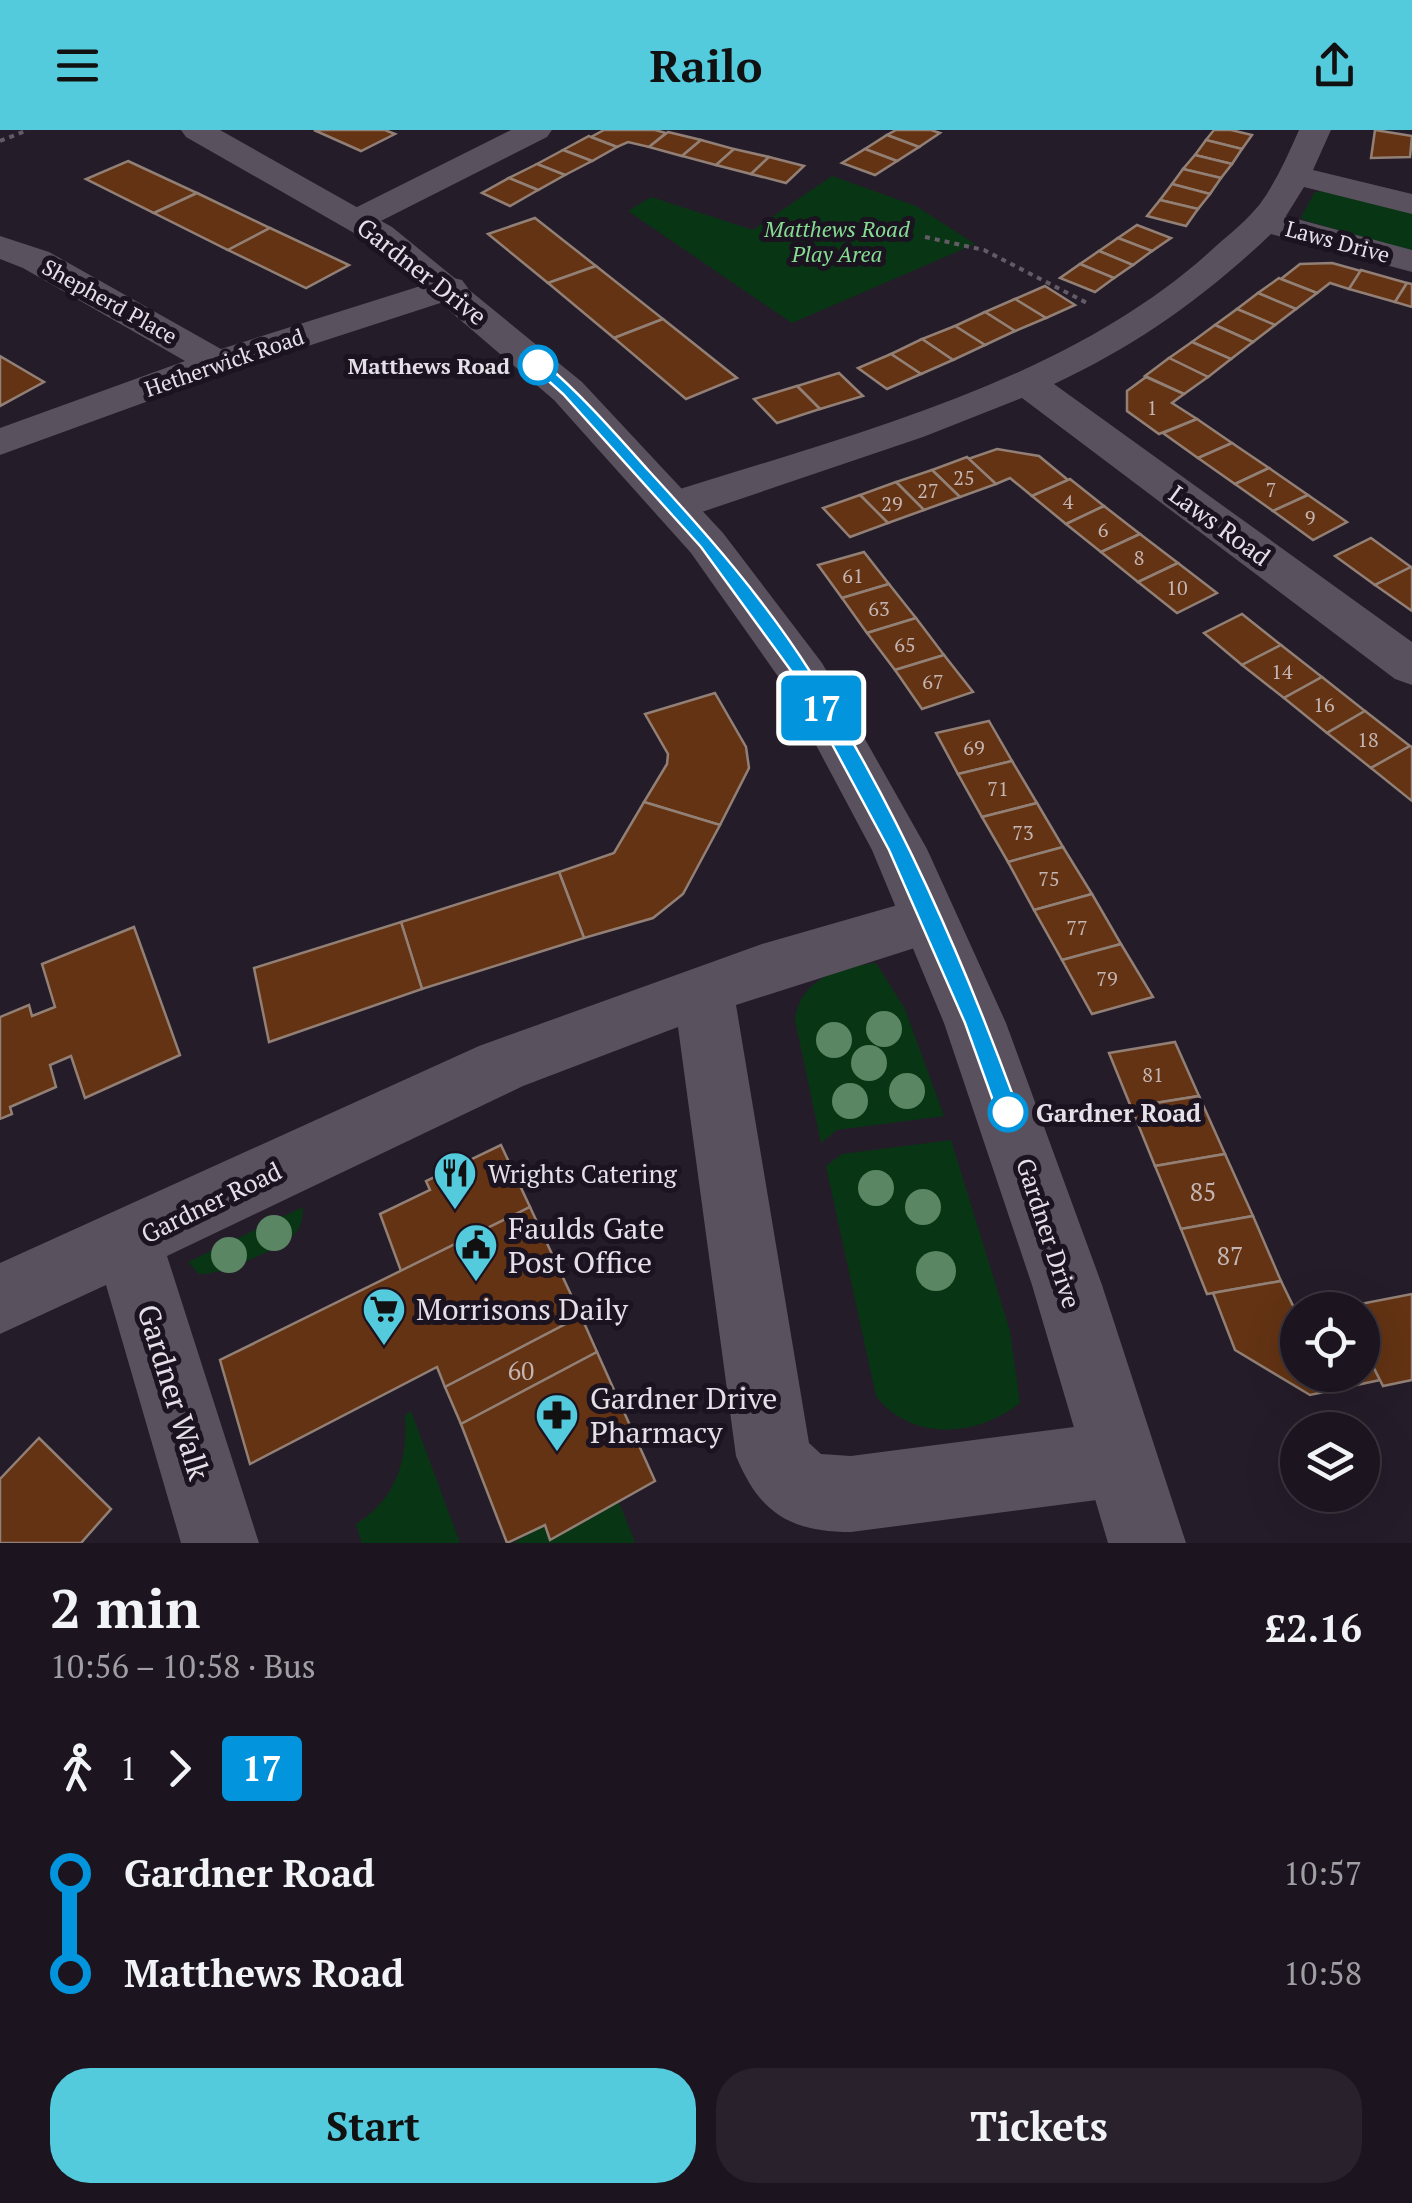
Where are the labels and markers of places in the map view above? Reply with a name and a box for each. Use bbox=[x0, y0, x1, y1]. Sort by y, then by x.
marker: Matthews Road bbox=[519, 346, 557, 384]
place label: Matthews Road bbox=[348, 351, 510, 380]
marker: Gardner Road bbox=[989, 1093, 1027, 1131]
place label: Gardner Road bbox=[1036, 1096, 1201, 1129]
restaurant icon: Wrights Catering bbox=[432, 1150, 478, 1211]
place label: Wrights Catering bbox=[488, 1157, 677, 1190]
place label: Faulds Gate Post Office bbox=[508, 1208, 665, 1282]
public building icon: Faulds Gate Post Office bbox=[453, 1222, 499, 1283]
supermarket icon: Morrisons Daily bbox=[361, 1286, 407, 1347]
place label: Morrisons Daily bbox=[416, 1289, 629, 1329]
place label: Gardner Drive Pharmacy bbox=[590, 1378, 777, 1452]
pharmacy icon: Gardner Drive Pharmacy bbox=[534, 1392, 580, 1453]

